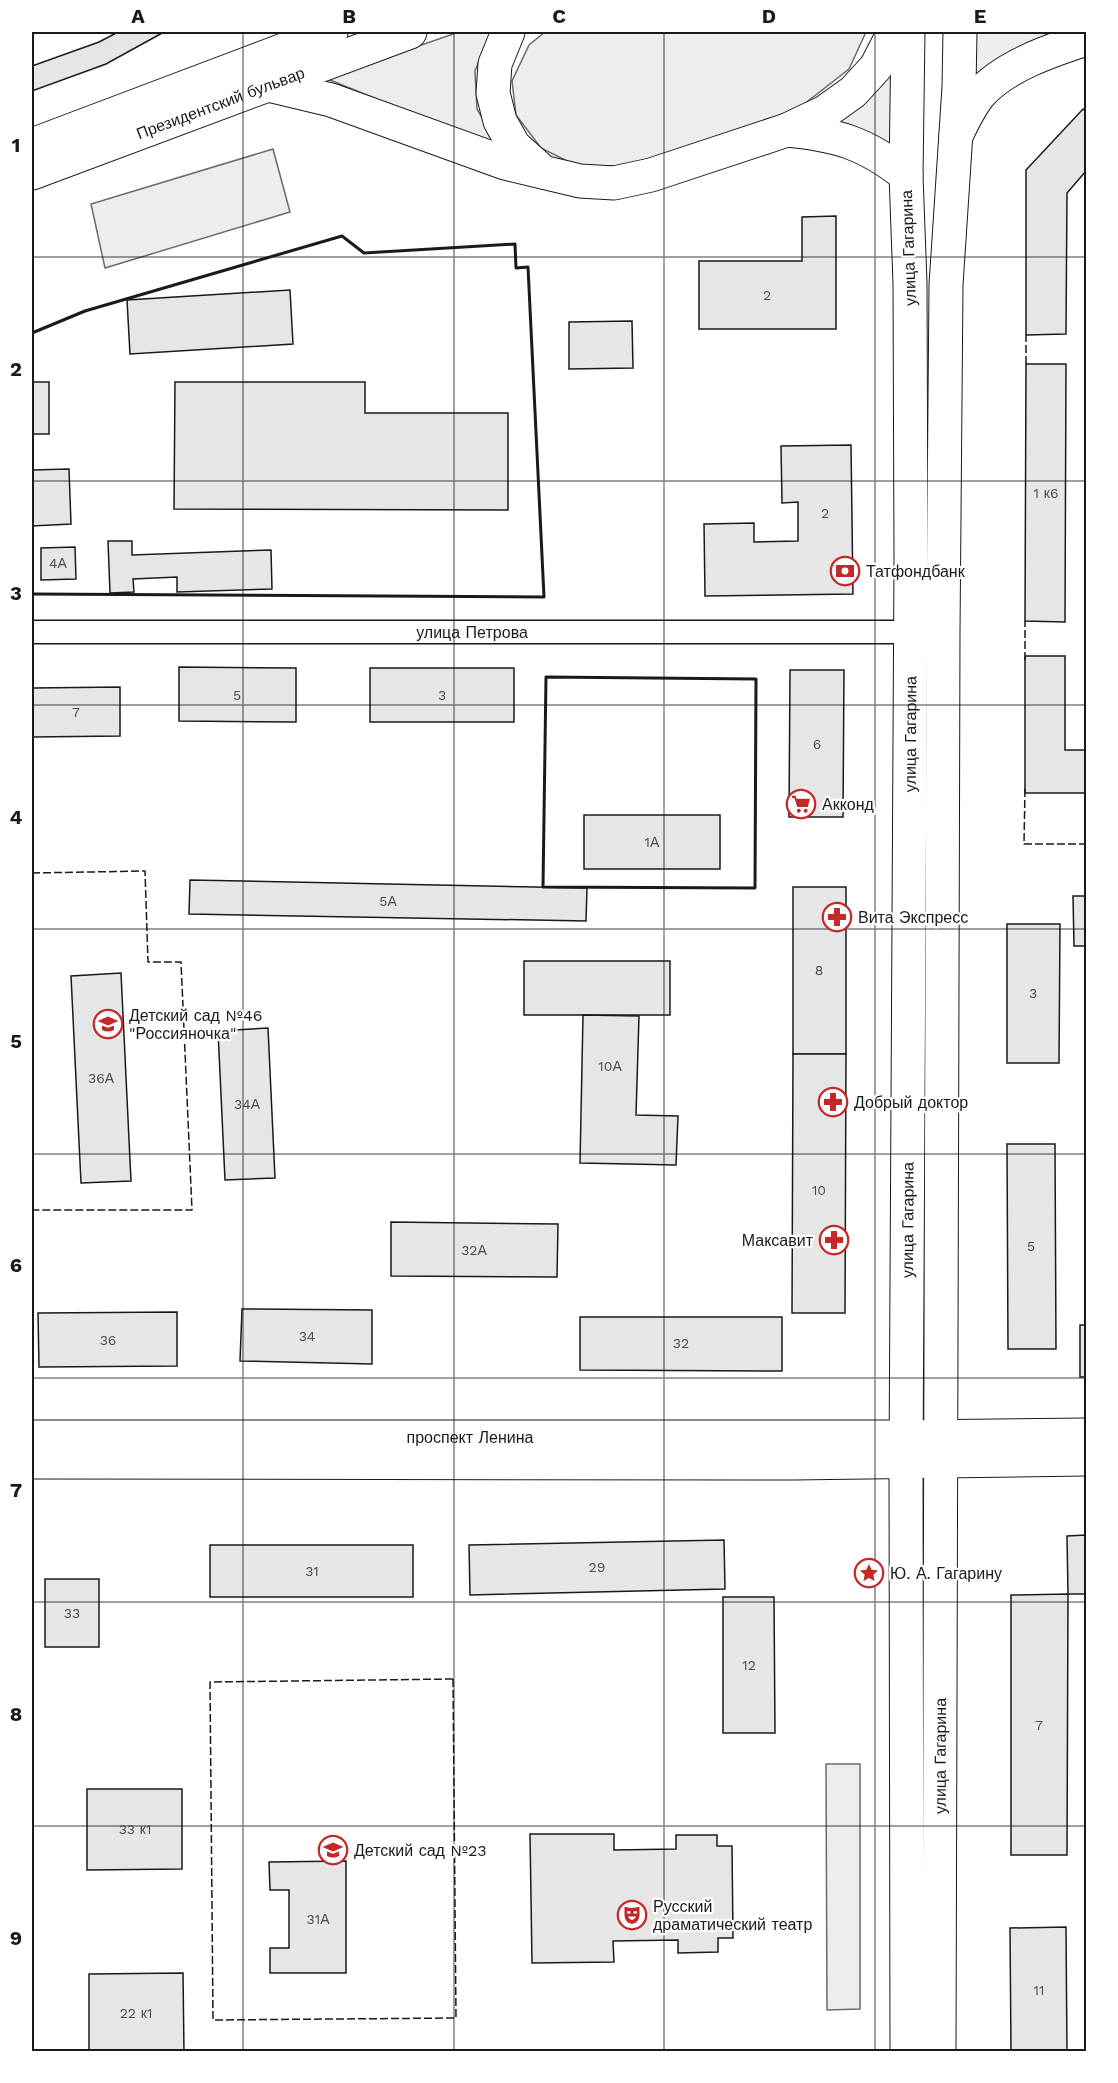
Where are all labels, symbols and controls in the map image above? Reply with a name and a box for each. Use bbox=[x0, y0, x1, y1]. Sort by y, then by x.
text: A bbox=[131, 4, 145, 28]
text: B bbox=[342, 4, 356, 28]
text: C bbox=[552, 4, 566, 28]
text: D bbox=[762, 4, 776, 28]
text: E bbox=[974, 4, 986, 28]
street label: Президентский бульвар bbox=[134, 63, 307, 143]
text: 1 bbox=[12, 133, 20, 157]
street label: улица Гагарина bbox=[897, 190, 920, 306]
house number: 2 bbox=[763, 287, 771, 303]
text: 2 bbox=[10, 357, 22, 381]
house number: 1 к6 bbox=[1034, 485, 1058, 501]
house number: 2 bbox=[821, 505, 829, 521]
house number: 4А bbox=[49, 555, 68, 571]
bank icon: Татфондбанк bbox=[829, 555, 861, 587]
place label: Татфондбанк bbox=[866, 562, 966, 581]
text: 3 bbox=[10, 581, 22, 605]
street label: улица Петрова bbox=[416, 623, 528, 642]
street label: улица Гагарина bbox=[901, 676, 920, 792]
house number: 5 bbox=[233, 687, 241, 703]
house number: 3 bbox=[438, 687, 446, 703]
house number: 7 bbox=[72, 704, 80, 720]
house number: 6 bbox=[813, 736, 821, 752]
supermarket icon: Акконд bbox=[785, 788, 817, 820]
place label: Акконд bbox=[822, 795, 875, 814]
text: 4 bbox=[10, 805, 23, 829]
house number: 1А bbox=[645, 834, 660, 850]
house number: 5А bbox=[379, 893, 397, 909]
pharmacy icon: Вита Экспресс bbox=[821, 901, 853, 933]
place label: Вита Экспресс bbox=[858, 908, 968, 927]
house number: 8 bbox=[815, 962, 823, 978]
house number: 3 bbox=[1029, 985, 1037, 1001]
place label: Детский сад №46 "Россияночка" bbox=[129, 1006, 262, 1043]
school or university icon: Детский сад №46 "Россияночка" bbox=[92, 1008, 124, 1040]
text: 5 bbox=[10, 1029, 22, 1053]
house number: 10А bbox=[598, 1058, 622, 1074]
house number: 36А bbox=[88, 1070, 115, 1086]
pharmacy icon: Добрый доктор bbox=[817, 1086, 849, 1118]
place label: Добрый доктор bbox=[854, 1093, 968, 1112]
house number: 34А bbox=[234, 1096, 261, 1112]
street label: улица Гагарина bbox=[898, 1162, 918, 1278]
house number: 10 bbox=[812, 1182, 826, 1198]
pharmacy icon: Максавит bbox=[818, 1224, 850, 1256]
place label: Максавит bbox=[742, 1231, 814, 1250]
house number: 5 bbox=[1027, 1238, 1035, 1254]
house number: 32А bbox=[461, 1242, 487, 1258]
text: 6 bbox=[10, 1253, 22, 1277]
house number: 34 bbox=[299, 1328, 315, 1344]
house number: 36 bbox=[100, 1332, 116, 1348]
house number: 32 bbox=[673, 1335, 689, 1351]
street label: проспект Ленина bbox=[407, 1428, 534, 1447]
text: 7 bbox=[10, 1478, 22, 1502]
place icon: Ю. А. Гагарину bbox=[853, 1557, 885, 1589]
house number: 29 bbox=[589, 1559, 605, 1575]
house number: 31 bbox=[305, 1563, 319, 1579]
place label: Ю. А. Гагарину bbox=[890, 1564, 1002, 1583]
house number: 33 bbox=[64, 1605, 80, 1621]
house number: 12 bbox=[742, 1657, 756, 1673]
street label: улица Гагарина bbox=[931, 1698, 950, 1814]
text: 8 bbox=[10, 1702, 22, 1726]
house number: 7 bbox=[1035, 1717, 1043, 1733]
house number: 33 к1 bbox=[119, 1821, 151, 1837]
school or university icon: Детский сад №23 bbox=[317, 1834, 349, 1866]
place label: Детский сад №23 bbox=[354, 1841, 487, 1860]
place label: Русский драматический театр bbox=[653, 1897, 812, 1934]
theatre icon: Русский драматический театр bbox=[616, 1899, 648, 1931]
house number: 31А bbox=[307, 1911, 330, 1927]
text: 9 bbox=[10, 1926, 22, 1950]
house number: 11 bbox=[1034, 1982, 1044, 1998]
house number: 22 к1 bbox=[120, 2005, 152, 2021]

